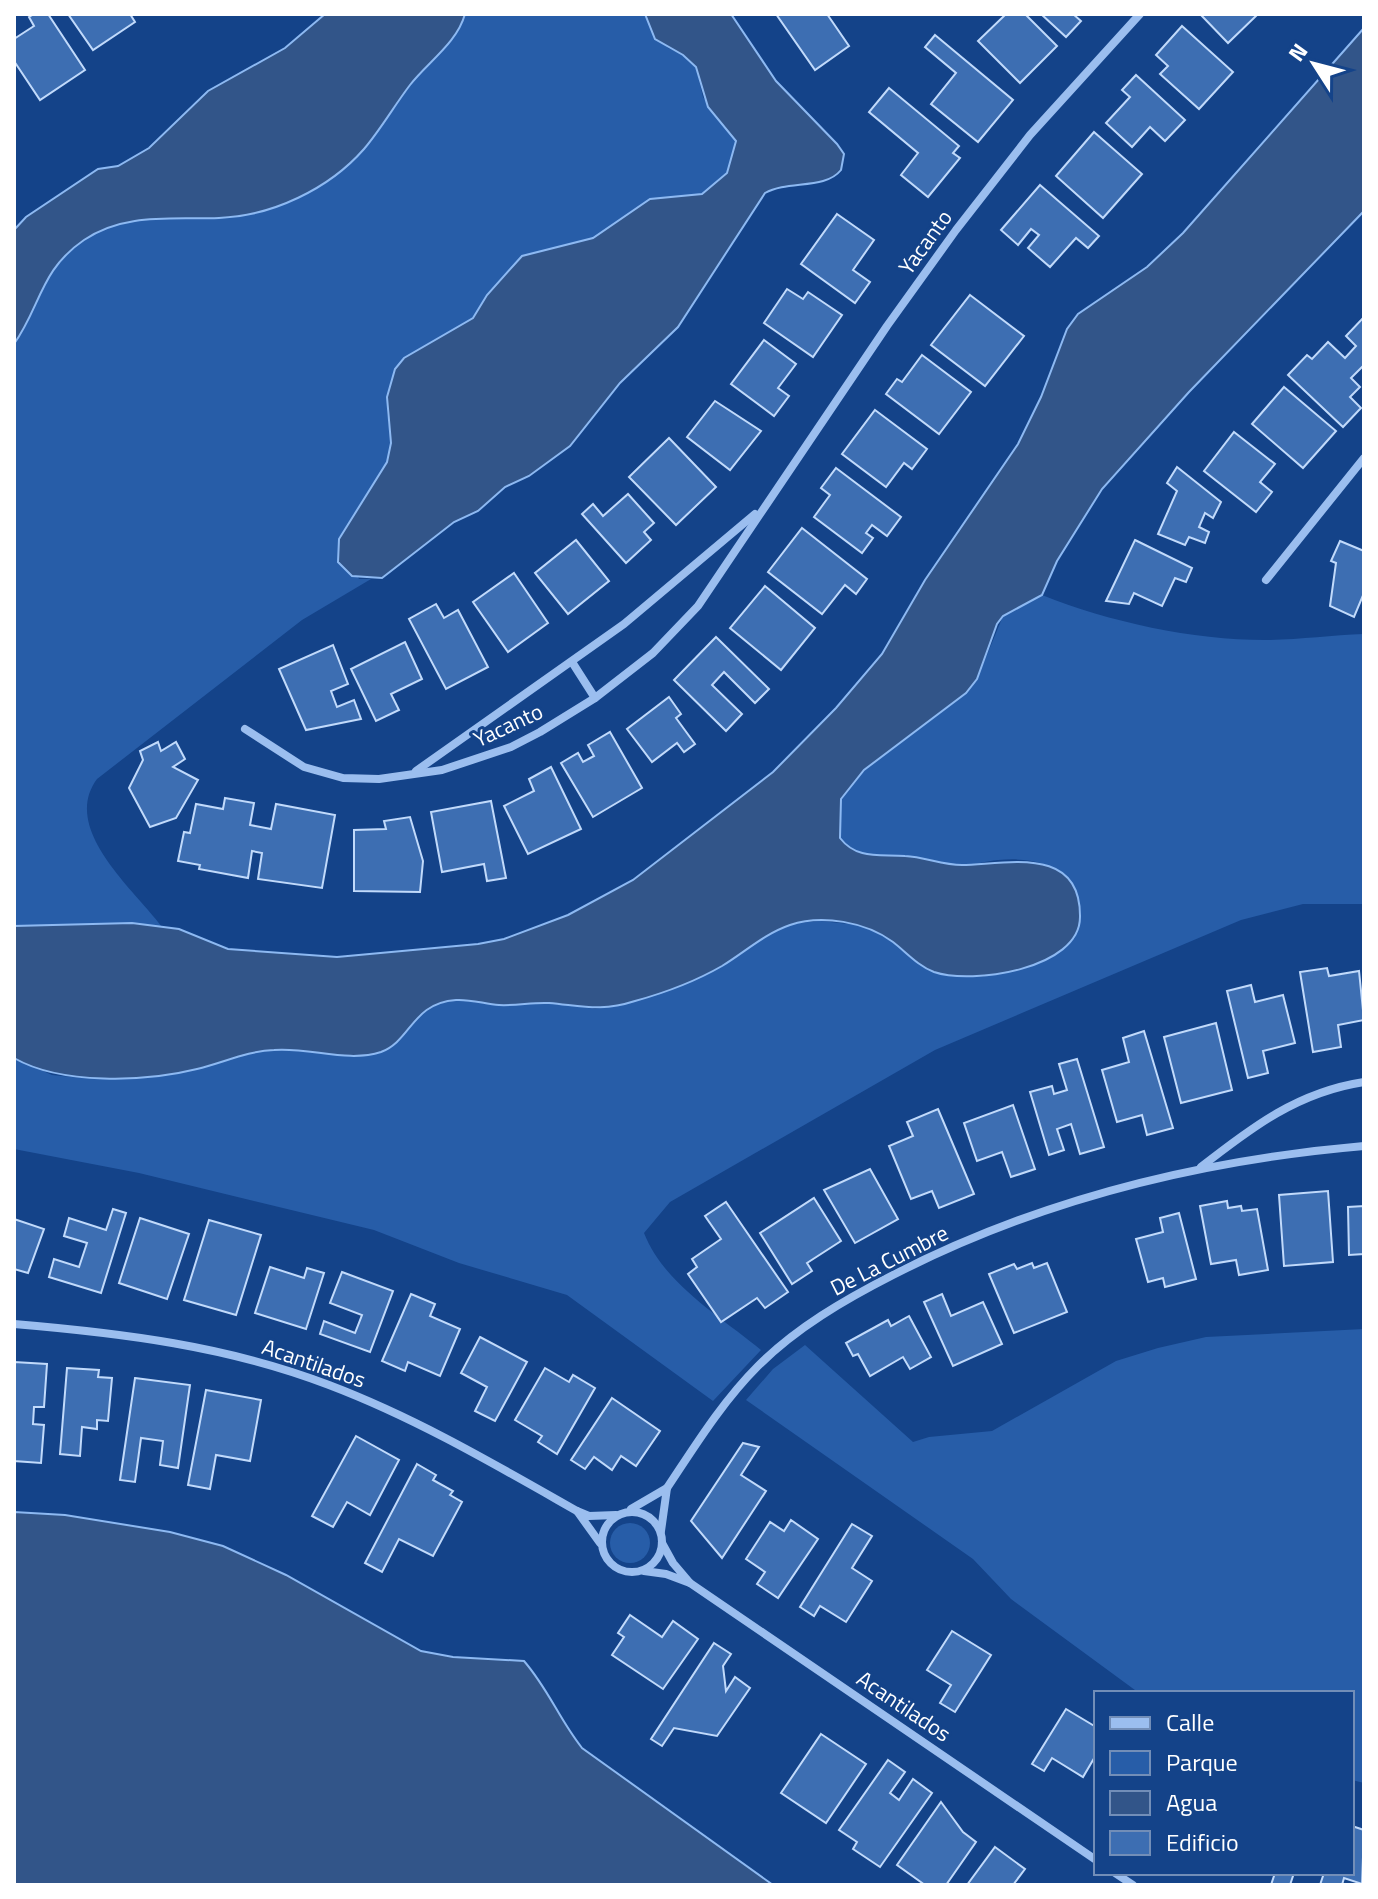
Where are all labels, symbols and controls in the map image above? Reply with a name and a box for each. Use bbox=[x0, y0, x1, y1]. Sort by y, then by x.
north arrow bbox=[1274, 24, 1354, 104]
text: N bbox=[1280, 36, 1316, 68]
street label: Yacanto bbox=[890, 202, 960, 282]
street label: Yacanto bbox=[468, 694, 548, 756]
street label: De La Cumbre bbox=[824, 1216, 954, 1304]
street label: Acantilados bbox=[258, 1329, 370, 1397]
street label: Acantilados bbox=[850, 1662, 958, 1750]
legend bbox=[1094, 1691, 1354, 1875]
text: Calle bbox=[1166, 1704, 1214, 1740]
text: Parque bbox=[1166, 1744, 1238, 1780]
text: Agua bbox=[1166, 1784, 1217, 1820]
text: Edificio bbox=[1166, 1824, 1239, 1860]

